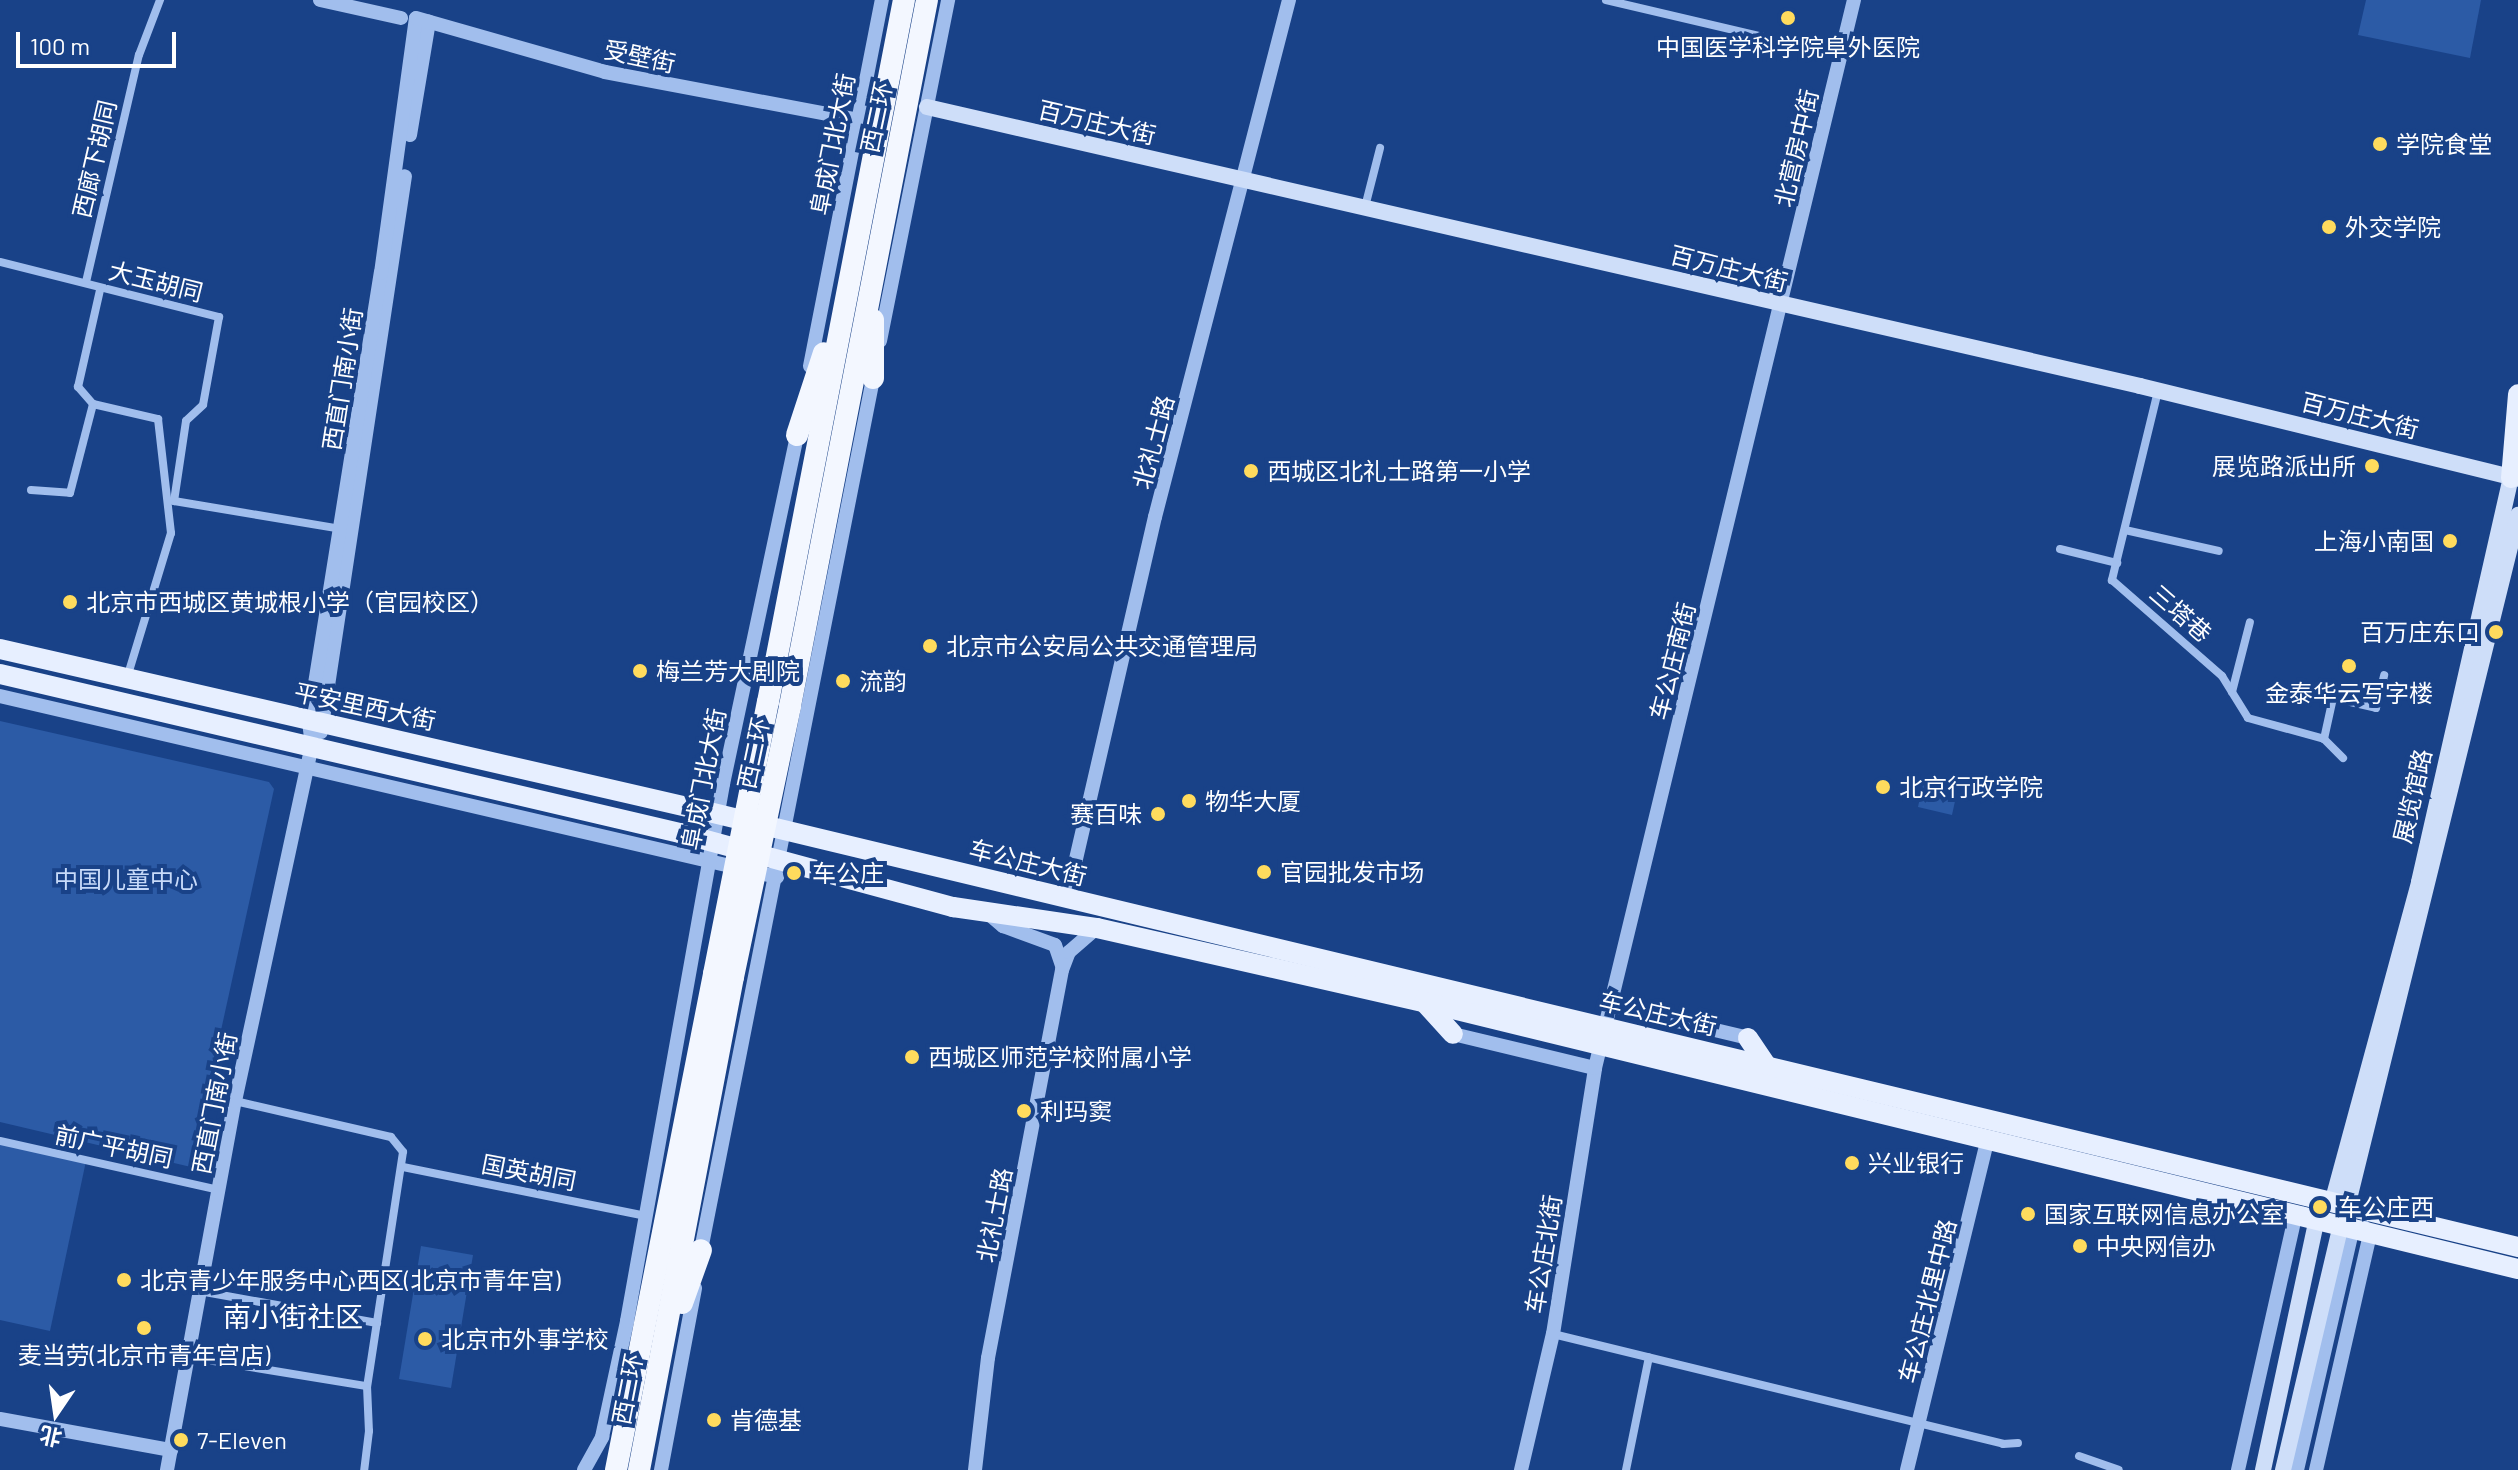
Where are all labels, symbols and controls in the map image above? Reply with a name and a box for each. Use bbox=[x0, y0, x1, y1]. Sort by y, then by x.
marker: 中国医学科学院阜外医院 bbox=[1777, 7, 1799, 29]
scale bar bbox=[20, 16, 180, 66]
text: 100 m bbox=[30, 31, 90, 60]
place label: 中国医学科学院阜外医院 bbox=[1656, 33, 1920, 61]
street label: 受壁街 bbox=[602, 34, 678, 78]
street label: 阜成门北大街 bbox=[804, 71, 860, 217]
street label: 西二环 bbox=[854, 79, 898, 155]
street label: 北营房中街 bbox=[1768, 86, 1824, 210]
street label: 百万庄大街 bbox=[1035, 94, 1159, 150]
street label: 西廊下胡同 bbox=[66, 97, 122, 221]
place label: 学院食堂 bbox=[2396, 130, 2492, 158]
marker: 学院食堂 bbox=[2371, 135, 2389, 153]
place label: 外交学院 bbox=[2345, 213, 2441, 241]
marker: 外交学院 bbox=[2320, 218, 2338, 236]
street label: 百万庄大街 bbox=[1667, 240, 1791, 296]
street label: 大玉胡同 bbox=[106, 255, 206, 307]
street label: 西直门南小街 bbox=[317, 306, 367, 452]
street label: 百万庄大街 bbox=[2298, 387, 2422, 443]
street label: 北礼士路 bbox=[1127, 392, 1179, 492]
place label: 展览路派出所 bbox=[2212, 452, 2356, 480]
place label: 西城区北礼士路第一小学 bbox=[1267, 457, 1531, 485]
marker: 展览路派出所 bbox=[2363, 457, 2381, 475]
marker: 西城区北礼士路第一小学 bbox=[1242, 462, 1260, 480]
place label: 上海小南国 bbox=[2314, 527, 2434, 555]
marker: 上海小南国 bbox=[2441, 532, 2459, 550]
street label: 三塔巷 bbox=[2144, 579, 2218, 647]
place label: 北京市西城区黄城根小学（官园校区） bbox=[86, 588, 494, 616]
marker: 北京市西城区黄城根小学（官园校区） bbox=[61, 593, 79, 611]
street label: 车公庄南街 bbox=[1644, 599, 1700, 723]
place label: 百万庄东口 bbox=[2360, 618, 2480, 646]
marker: 百万庄东口 bbox=[2487, 623, 2505, 641]
place label: 北京市公安局公共交通管理局 bbox=[946, 632, 1258, 660]
marker: 北京市公安局公共交通管理局 bbox=[921, 637, 939, 655]
place label: 梅兰芳大剧院 bbox=[656, 657, 800, 685]
marker: 金泰华云写字楼 bbox=[2340, 657, 2358, 675]
marker: 梅兰芳大剧院 bbox=[631, 662, 649, 680]
place label: 流韵 bbox=[859, 667, 907, 695]
marker: 流韵 bbox=[834, 672, 852, 690]
street label: 平安里西大街 bbox=[292, 677, 438, 735]
place label: 金泰华云写字楼 bbox=[2265, 679, 2433, 707]
street label: 阜成门北大街 bbox=[675, 706, 731, 852]
street label: 西二环 bbox=[731, 715, 775, 791]
street label: 展览馆路 bbox=[2387, 746, 2437, 846]
place label: 北京行政学院 bbox=[1899, 773, 2043, 801]
marker: 北京行政学院 bbox=[1874, 778, 1892, 796]
place label: 物华大厦 bbox=[1205, 787, 1301, 815]
marker: 物华大厦 bbox=[1180, 792, 1198, 810]
place label: 赛百味 bbox=[1070, 800, 1142, 828]
marker: 赛百味 bbox=[1149, 805, 1167, 823]
street label: 车公庄大街 bbox=[966, 834, 1090, 890]
place label: 官园批发市场 bbox=[1280, 858, 1424, 886]
place label: 车公庄 bbox=[812, 859, 884, 887]
marker: 车公庄 bbox=[783, 862, 805, 884]
marker: 官园批发市场 bbox=[1255, 863, 1273, 881]
park label: 中国儿童中心 bbox=[54, 865, 198, 893]
street label: 车公庄大街 bbox=[1596, 985, 1720, 1041]
street label: 西直门南小街 bbox=[186, 1030, 242, 1176]
place label: 西城区师范学校附属小学 bbox=[928, 1043, 1192, 1071]
marker: 西城区师范学校附属小学 bbox=[903, 1048, 921, 1066]
place label: 利玛窦 bbox=[1040, 1097, 1112, 1125]
marker: 利玛窦 bbox=[1015, 1102, 1033, 1120]
street label: 前广平胡同 bbox=[52, 1119, 176, 1173]
street label: 国英胡同 bbox=[479, 1149, 579, 1195]
place label: 兴业银行 bbox=[1868, 1149, 1964, 1177]
marker: 兴业银行 bbox=[1843, 1154, 1861, 1172]
street label: 北礼士路 bbox=[971, 1165, 1017, 1265]
street label: 车公庄北街 bbox=[1519, 1192, 1567, 1316]
place label: 车公庄西 bbox=[2338, 1193, 2434, 1221]
marker: 车公庄西 bbox=[2309, 1196, 2331, 1218]
place label: 国家互联网信息办公室 bbox=[2044, 1200, 2284, 1228]
marker: 国家互联网信息办公室 bbox=[2019, 1205, 2037, 1223]
street label: 车公庄北里中路 bbox=[1893, 1216, 1961, 1386]
place label: 中央网信办 bbox=[2096, 1232, 2216, 1260]
marker: 中央网信办 bbox=[2071, 1237, 2089, 1255]
place label: 北京青少年服务中心西区(北京市青年宫) bbox=[140, 1266, 561, 1294]
marker: 北京青少年服务中心西区(北京市青年宫) bbox=[115, 1271, 133, 1289]
district label: 南小街社区 bbox=[223, 1299, 363, 1333]
marker: 麦当劳(北京市青年宫店) bbox=[135, 1319, 153, 1337]
place label: 北京市外事学校 bbox=[441, 1325, 609, 1353]
marker: 北京市外事学校 bbox=[416, 1330, 434, 1348]
place label: 麦当劳(北京市青年宫店) bbox=[18, 1341, 270, 1369]
street label: 西二环 bbox=[606, 1351, 648, 1427]
north arrow bbox=[16, 1374, 96, 1454]
place label: 肯德基 bbox=[730, 1406, 802, 1434]
marker: 肯德基 bbox=[705, 1411, 723, 1429]
text: 北 bbox=[37, 1422, 64, 1453]
place label: 7-Eleven bbox=[197, 1426, 287, 1454]
marker: 7-Eleven bbox=[172, 1431, 190, 1449]

